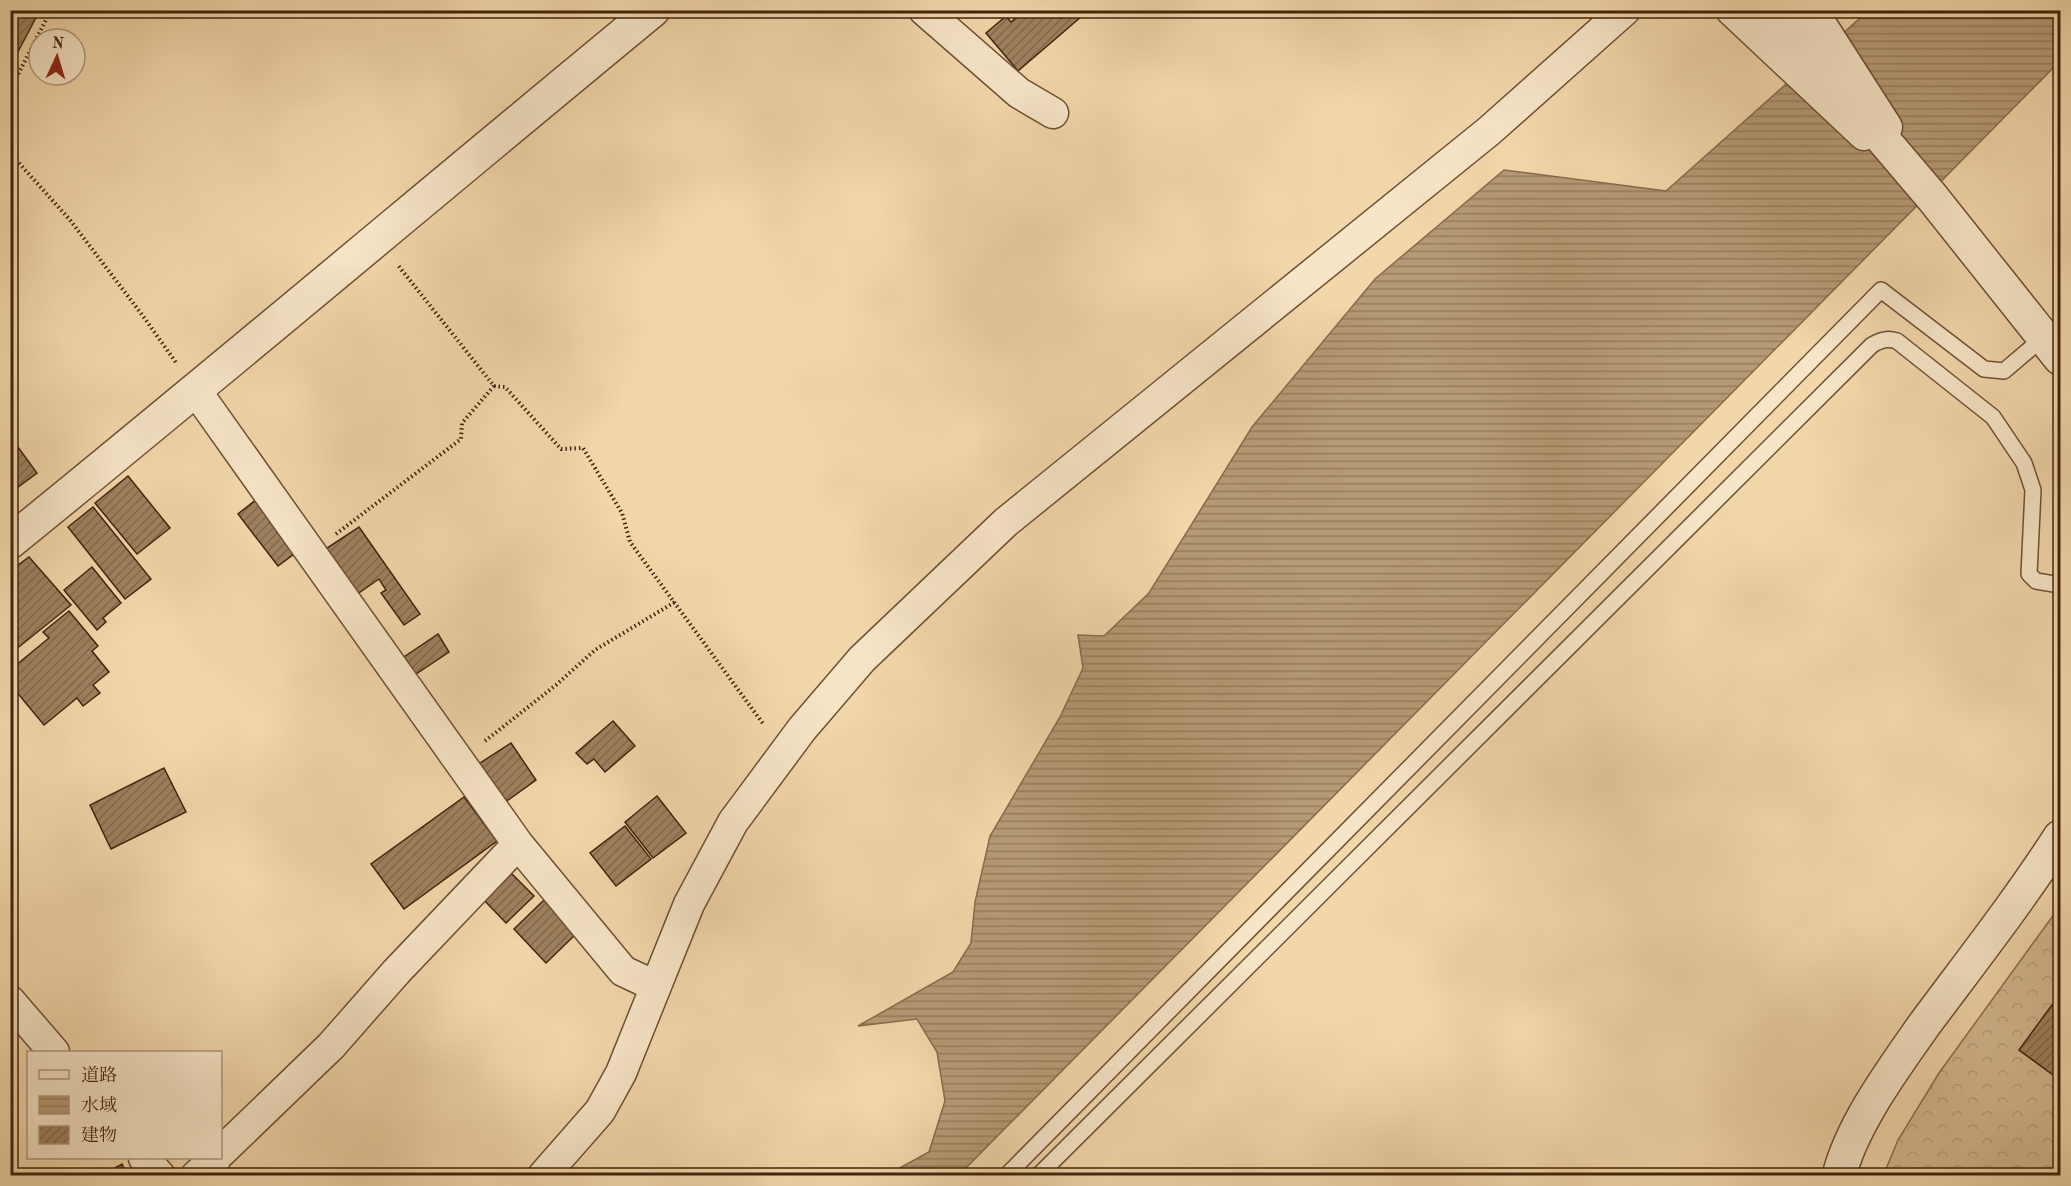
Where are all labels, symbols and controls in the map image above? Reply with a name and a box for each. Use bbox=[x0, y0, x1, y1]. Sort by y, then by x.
north arrow bbox=[27, 27, 87, 87]
text: N bbox=[51, 36, 65, 52]
legend bbox=[27, 1051, 222, 1159]
text: 道路 bbox=[81, 1065, 117, 1085]
text: 水域 bbox=[81, 1095, 117, 1115]
text: 建物 bbox=[81, 1125, 117, 1145]

